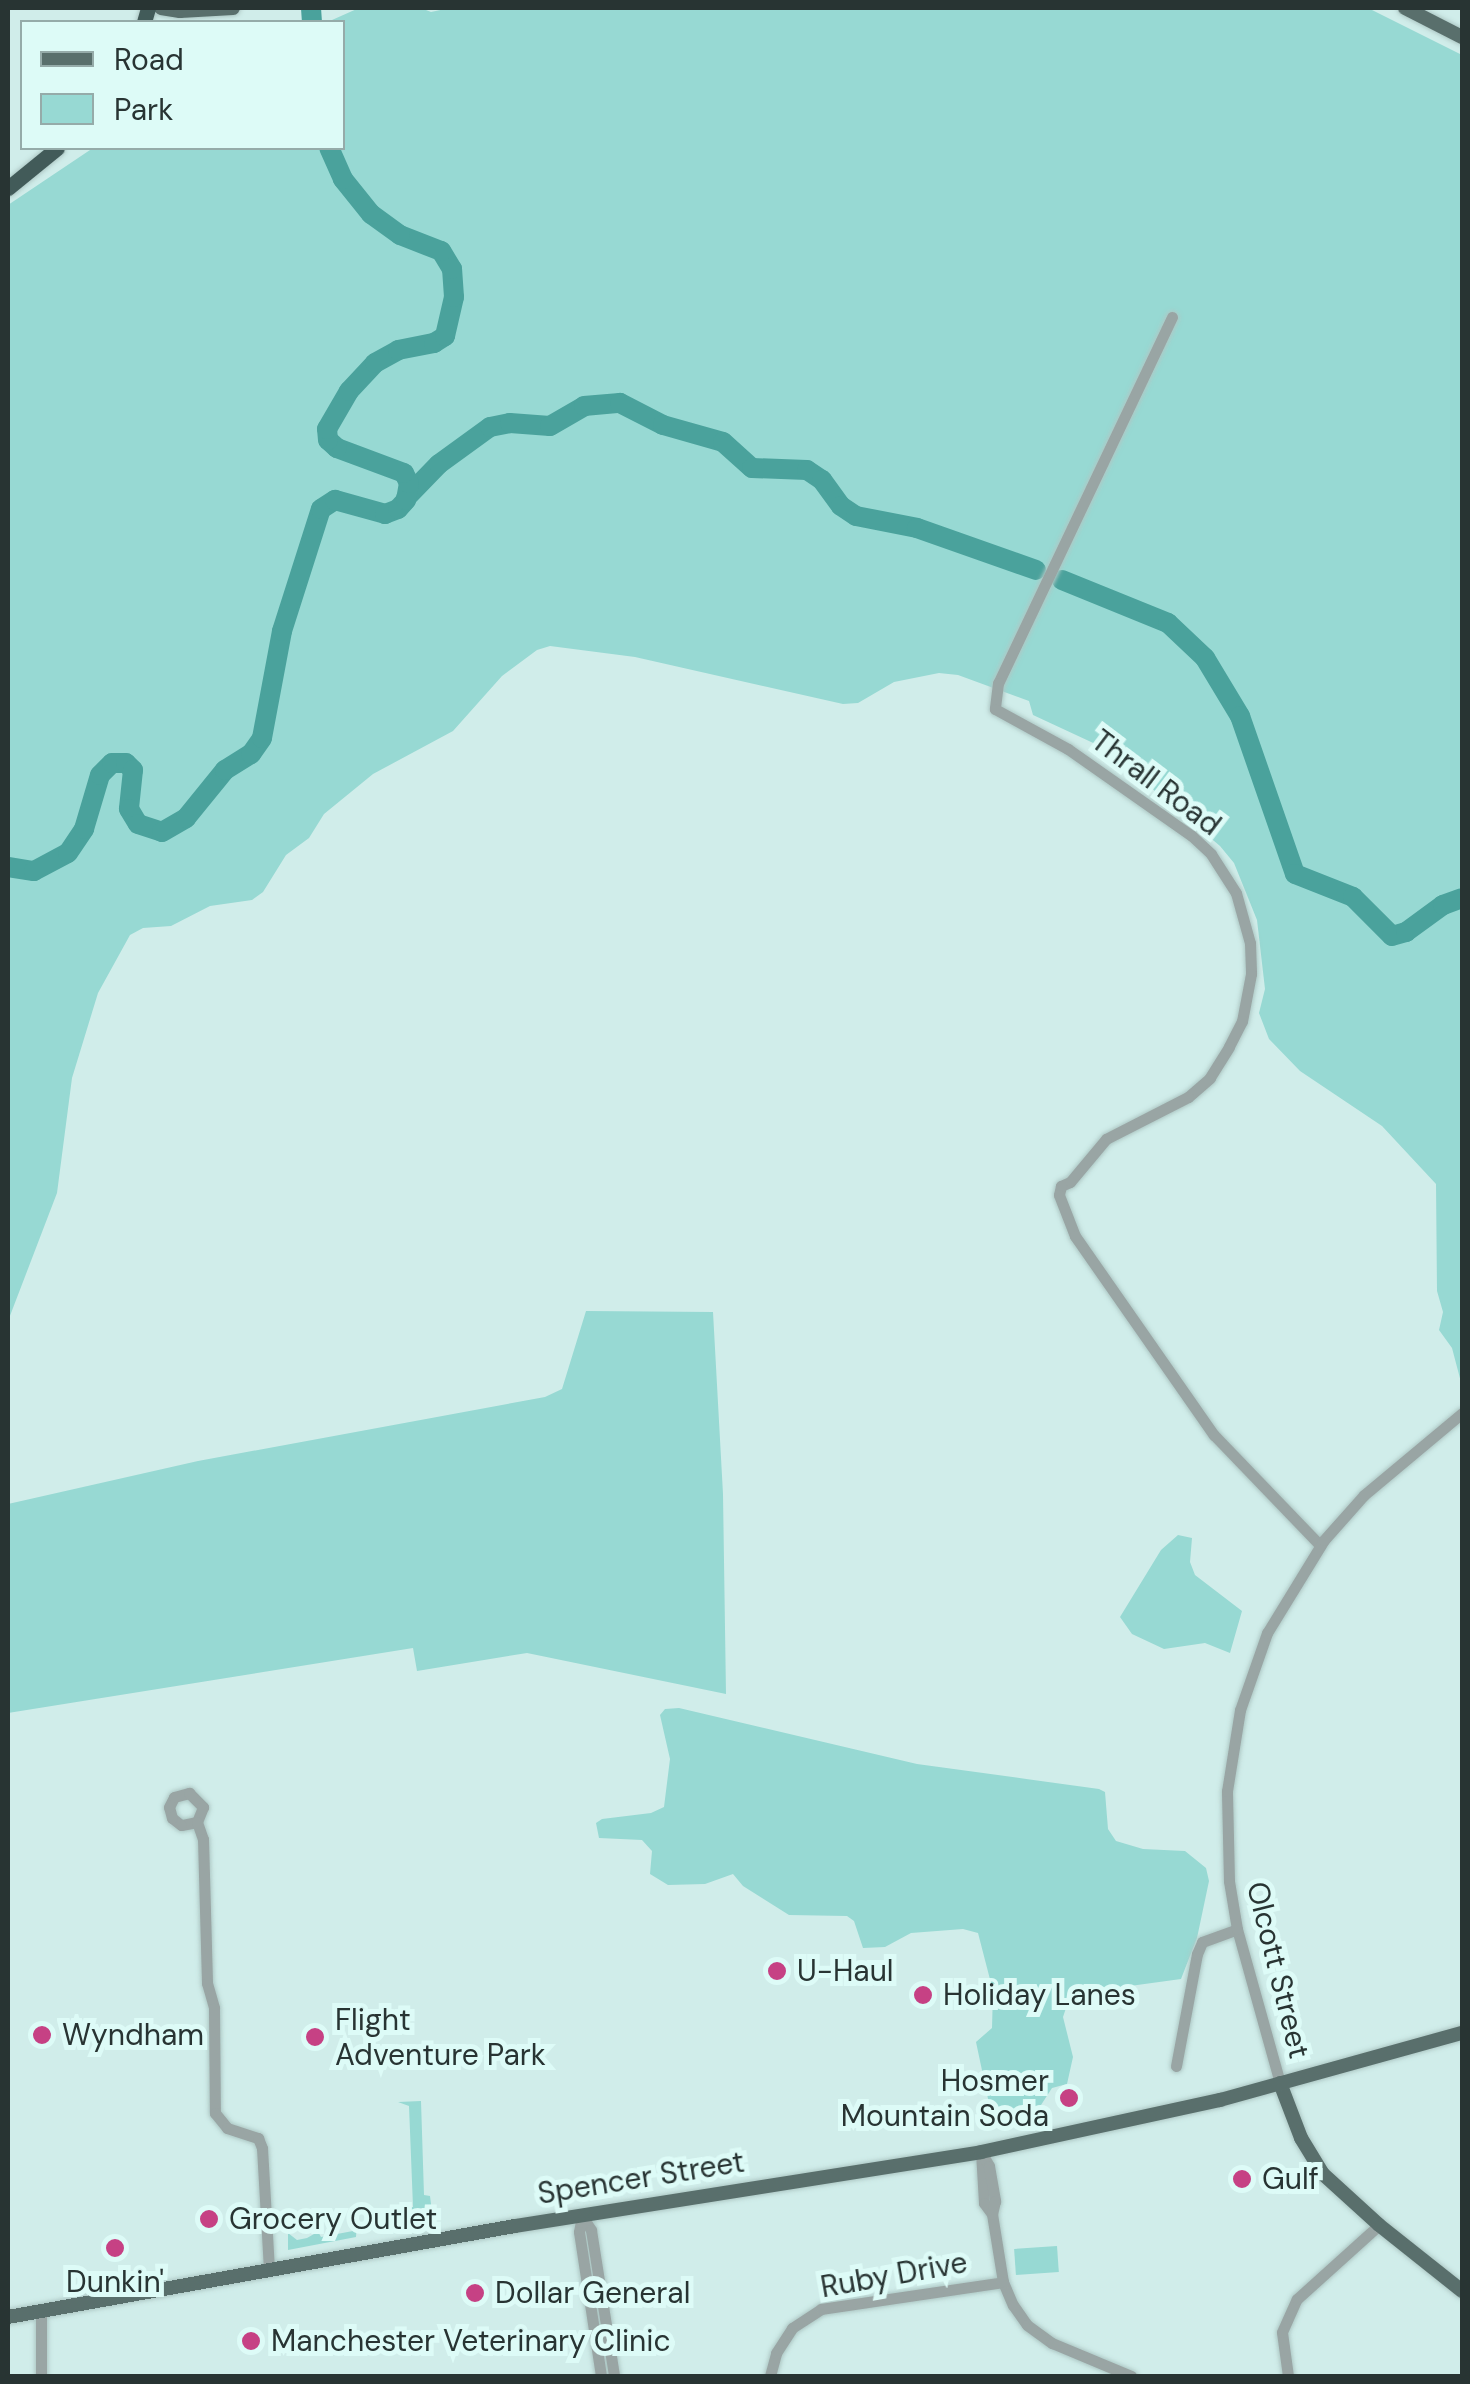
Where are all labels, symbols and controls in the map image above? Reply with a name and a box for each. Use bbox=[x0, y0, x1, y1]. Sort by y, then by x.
legend bbox=[20, 20, 345, 150]
text: Road bbox=[114, 40, 184, 79]
text: Park bbox=[114, 90, 173, 129]
street label: Thrall Road bbox=[1084, 723, 1228, 843]
street label: Olcott Street bbox=[1239, 1878, 1317, 2062]
place label: U-Haul bbox=[797, 1953, 894, 1989]
marker: U-Haul bbox=[766, 1960, 788, 1982]
place label: Holiday Lanes bbox=[943, 1977, 1136, 2013]
marker: Holiday Lanes bbox=[912, 1984, 934, 2006]
place label: Flight Adventure Park bbox=[335, 2002, 546, 2072]
place label: Wyndham bbox=[62, 2017, 204, 2053]
marker: Wyndham bbox=[31, 2024, 53, 2046]
marker: Flight Adventure Park bbox=[304, 2026, 326, 2048]
place label: Hosmer Mountain Soda bbox=[841, 2063, 1049, 2134]
marker: Hosmer Mountain Soda bbox=[1058, 2087, 1080, 2109]
street label: Spencer Street bbox=[535, 2144, 747, 2212]
place label: Gulf bbox=[1262, 2161, 1319, 2197]
marker: Gulf bbox=[1231, 2168, 1253, 2190]
place label: Grocery Outlet bbox=[229, 2201, 437, 2237]
marker: Grocery Outlet bbox=[198, 2208, 220, 2230]
marker: Dunkin' bbox=[104, 2237, 126, 2259]
street label: Ruby Drive bbox=[818, 2244, 970, 2306]
place label: Dunkin' bbox=[66, 2264, 164, 2300]
place label: Dollar General bbox=[495, 2275, 690, 2311]
marker: Dollar General bbox=[464, 2282, 486, 2304]
place label: Manchester Veterinary Clinic bbox=[271, 2323, 671, 2359]
marker: Manchester Veterinary Clinic bbox=[240, 2330, 262, 2352]

